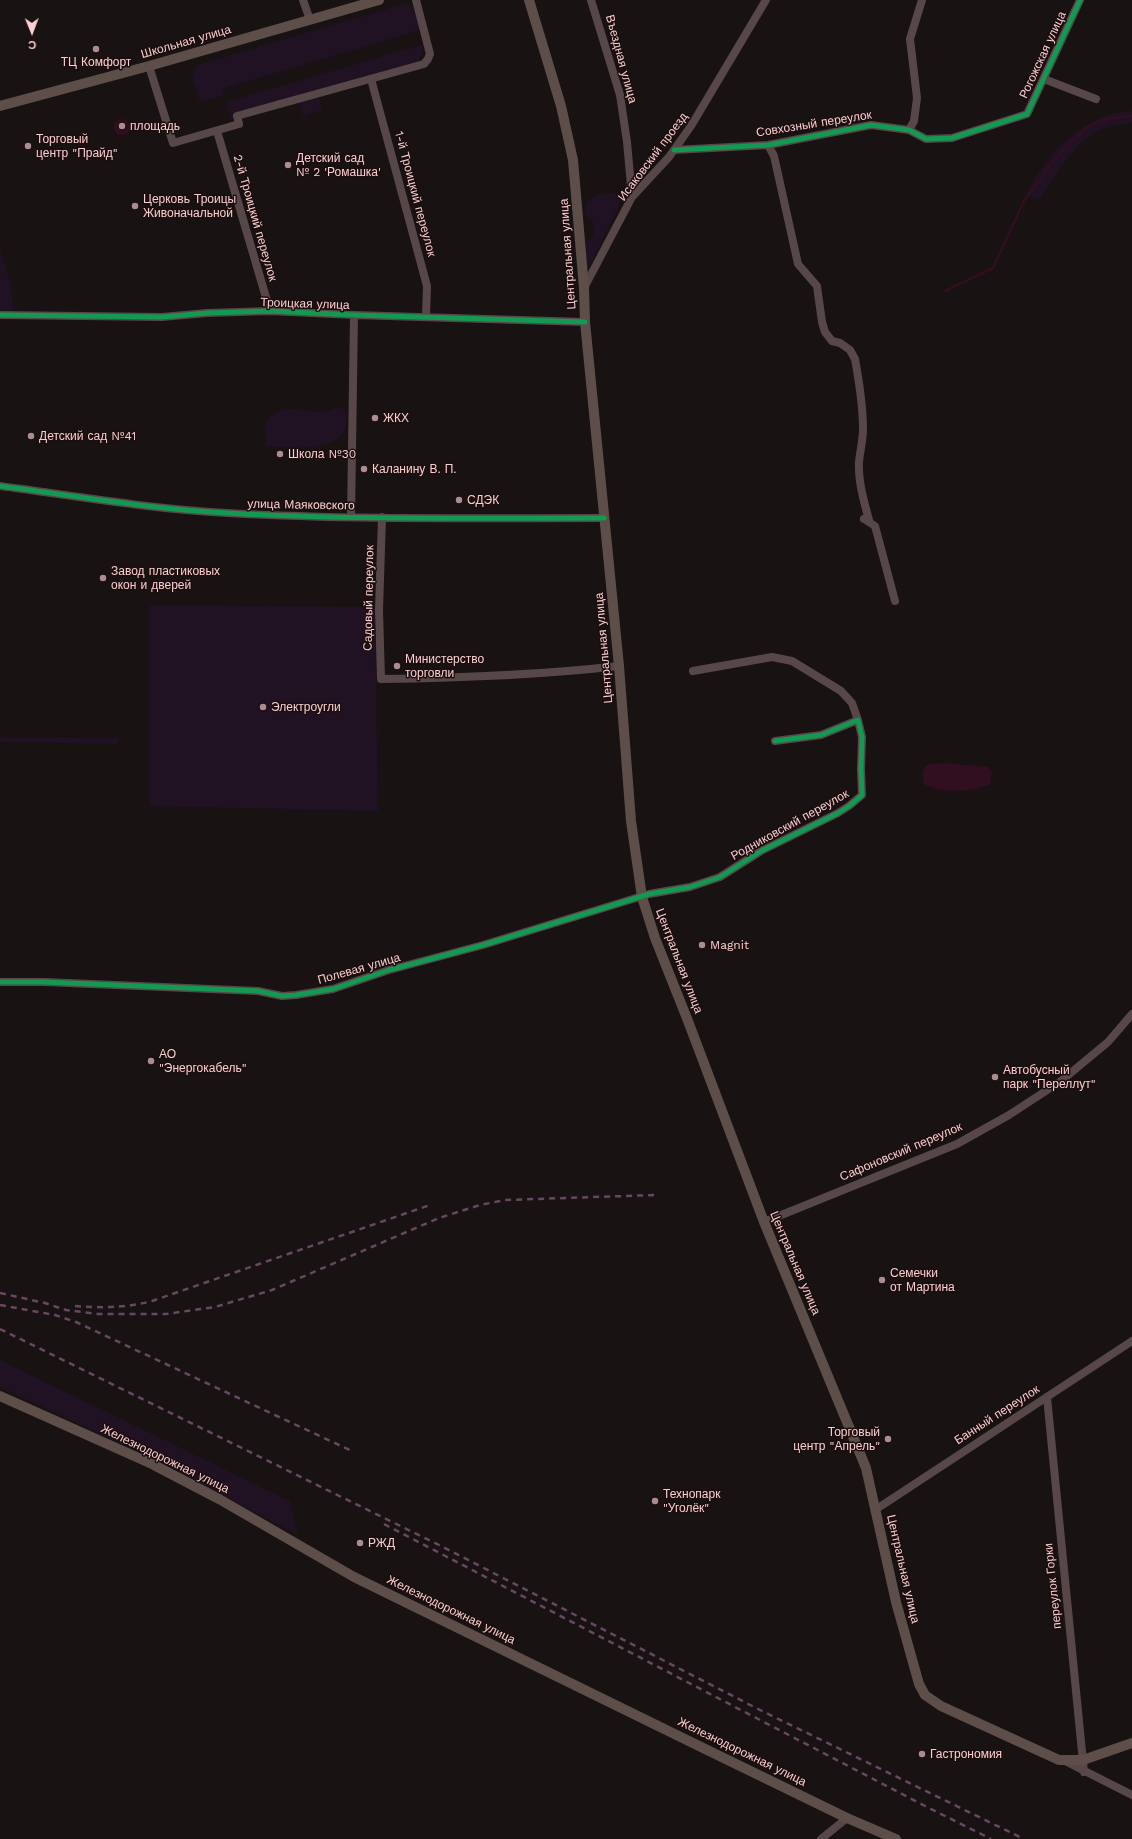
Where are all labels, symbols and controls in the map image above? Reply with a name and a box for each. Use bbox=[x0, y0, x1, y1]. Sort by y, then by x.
street label: Рогожская улица bbox=[1016, 9, 1070, 101]
north arrow bbox=[12, 12, 52, 52]
street label: Въездная улица bbox=[602, 13, 640, 105]
street label: Школьная улица bbox=[139, 22, 233, 62]
text: С bbox=[28, 38, 36, 51]
marker: ТЦ Комфорт bbox=[91, 44, 101, 54]
place label: ТЦ Комфорт bbox=[61, 55, 131, 69]
street label: Совхозный переулок bbox=[755, 108, 873, 140]
street label: Исаковский проезд bbox=[615, 110, 691, 204]
place label: площадь bbox=[130, 119, 180, 133]
marker: площадь bbox=[117, 121, 127, 131]
street label: 1-й Троицкий переулок bbox=[391, 130, 439, 258]
place label: Торговый центр "Прайд" bbox=[36, 132, 118, 160]
marker: Торговый центр "Прайд" bbox=[23, 141, 33, 151]
place label: Детский сад № 2 'Ромашка' bbox=[296, 151, 381, 179]
street label: 2-й Троицкий переулок bbox=[230, 153, 280, 283]
marker: Детский сад № 2 'Ромашка' bbox=[283, 160, 293, 170]
place label: Церковь Троицы Живоначальной bbox=[143, 192, 236, 220]
street label: Центральная улица bbox=[557, 198, 579, 310]
marker: Церковь Троицы Живоначальной bbox=[130, 201, 140, 211]
street label: Троицкая улица bbox=[260, 295, 350, 313]
place label: ЖКХ bbox=[383, 411, 409, 425]
marker: ЖКХ bbox=[370, 413, 380, 423]
place label: Детский сад №41 bbox=[39, 429, 136, 443]
marker: Детский сад №41 bbox=[26, 431, 36, 441]
place label: Школа №30 bbox=[288, 447, 356, 461]
marker: Школа №30 bbox=[275, 449, 285, 459]
place label: Каланину В. П. bbox=[372, 462, 456, 476]
marker: Каланину В. П. bbox=[359, 464, 369, 474]
place label: СДЭК bbox=[467, 493, 499, 507]
marker: СДЭК bbox=[454, 495, 464, 505]
street label: улица Маяковского bbox=[247, 497, 355, 513]
street label: Садовый переулок bbox=[361, 545, 377, 651]
place label: Завод пластиковых окон и дверей bbox=[111, 564, 220, 592]
marker: Завод пластиковых окон и дверей bbox=[98, 573, 108, 583]
street label: Центральная улица bbox=[592, 592, 616, 704]
place label: Министерство торговли bbox=[405, 652, 484, 680]
marker: Министерство торговли bbox=[392, 661, 402, 671]
place label: Электроугли bbox=[271, 700, 341, 714]
marker: Электроугли bbox=[258, 702, 268, 712]
street label: Родниковский переулок bbox=[729, 787, 851, 863]
street label: Центральная улица bbox=[652, 907, 706, 1015]
place label: Magnit bbox=[710, 938, 749, 952]
marker: Magnit bbox=[697, 940, 707, 950]
street label: Полевая улица bbox=[316, 950, 402, 988]
place label: АО "Энергокабель" bbox=[159, 1047, 247, 1075]
marker: АО "Энергокабель" bbox=[146, 1056, 156, 1066]
place label: Автобусный парк "Переллут" bbox=[1003, 1063, 1096, 1091]
marker: Автобусный парк "Переллут" bbox=[990, 1072, 1000, 1082]
street label: Сафоновский переулок bbox=[838, 1120, 964, 1184]
street label: Центральная улица bbox=[767, 1209, 823, 1317]
place label: Семечки от Мартина bbox=[890, 1266, 955, 1294]
marker: Семечки от Мартина bbox=[877, 1275, 887, 1285]
street label: Банный переулок bbox=[952, 1382, 1042, 1448]
street label: Железнодорожная улица bbox=[98, 1422, 232, 1496]
place label: Торговый центр "Апрель" bbox=[793, 1425, 880, 1453]
marker: Торговый центр "Апрель" bbox=[883, 1434, 893, 1444]
place label: Технопарк "Уголёк" bbox=[663, 1487, 720, 1515]
marker: Технопарк "Уголёк" bbox=[650, 1496, 660, 1506]
street label: Центральная улица bbox=[883, 1513, 923, 1625]
place label: РЖД bbox=[368, 1536, 395, 1550]
marker: РЖД bbox=[355, 1538, 365, 1548]
street label: переулок Горки bbox=[1041, 1542, 1065, 1630]
street label: Железнодорожная улица bbox=[384, 1573, 518, 1647]
street label: Железнодорожная улица bbox=[675, 1715, 809, 1789]
place label: Гастрономия bbox=[930, 1747, 1002, 1761]
marker: Гастрономия bbox=[917, 1749, 927, 1759]

